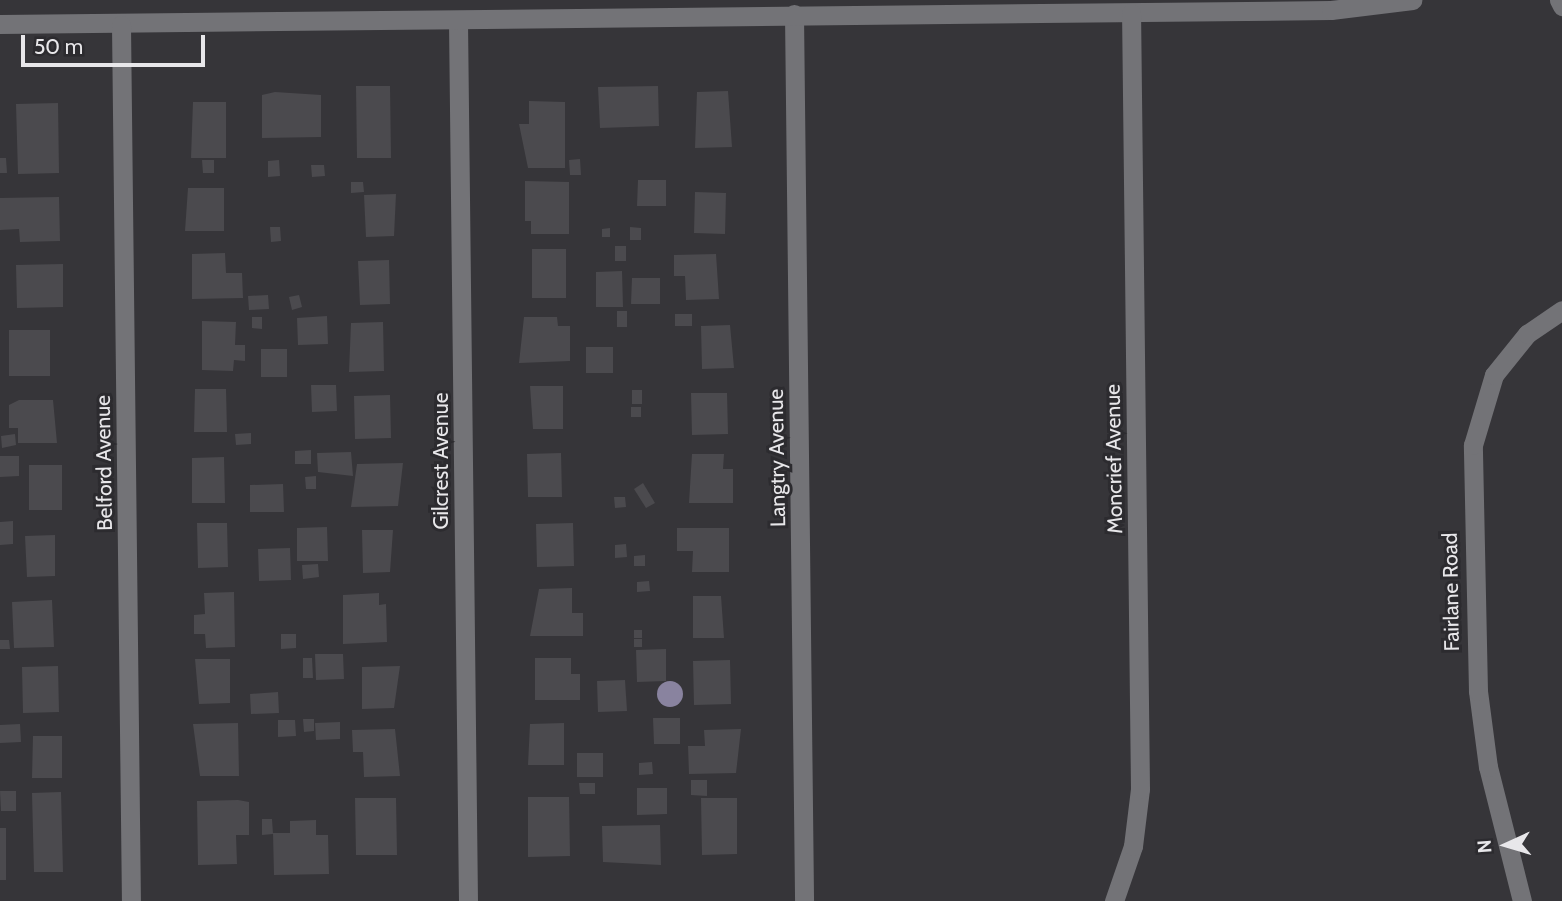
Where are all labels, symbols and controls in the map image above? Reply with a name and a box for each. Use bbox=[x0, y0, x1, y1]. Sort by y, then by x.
scale bar bbox=[24, 21, 208, 65]
text: 50 m bbox=[34, 34, 83, 59]
street label: Moncrief Avenue bbox=[1100, 384, 1128, 534]
street label: Langtry Avenue bbox=[763, 389, 791, 527]
street label: Gilcrest Avenue bbox=[428, 392, 454, 530]
street label: Belford Avenue bbox=[90, 395, 118, 531]
street label: Fairlane Road bbox=[1437, 532, 1465, 652]
north arrow bbox=[1471, 810, 1541, 880]
text: N bbox=[1473, 839, 1496, 854]

